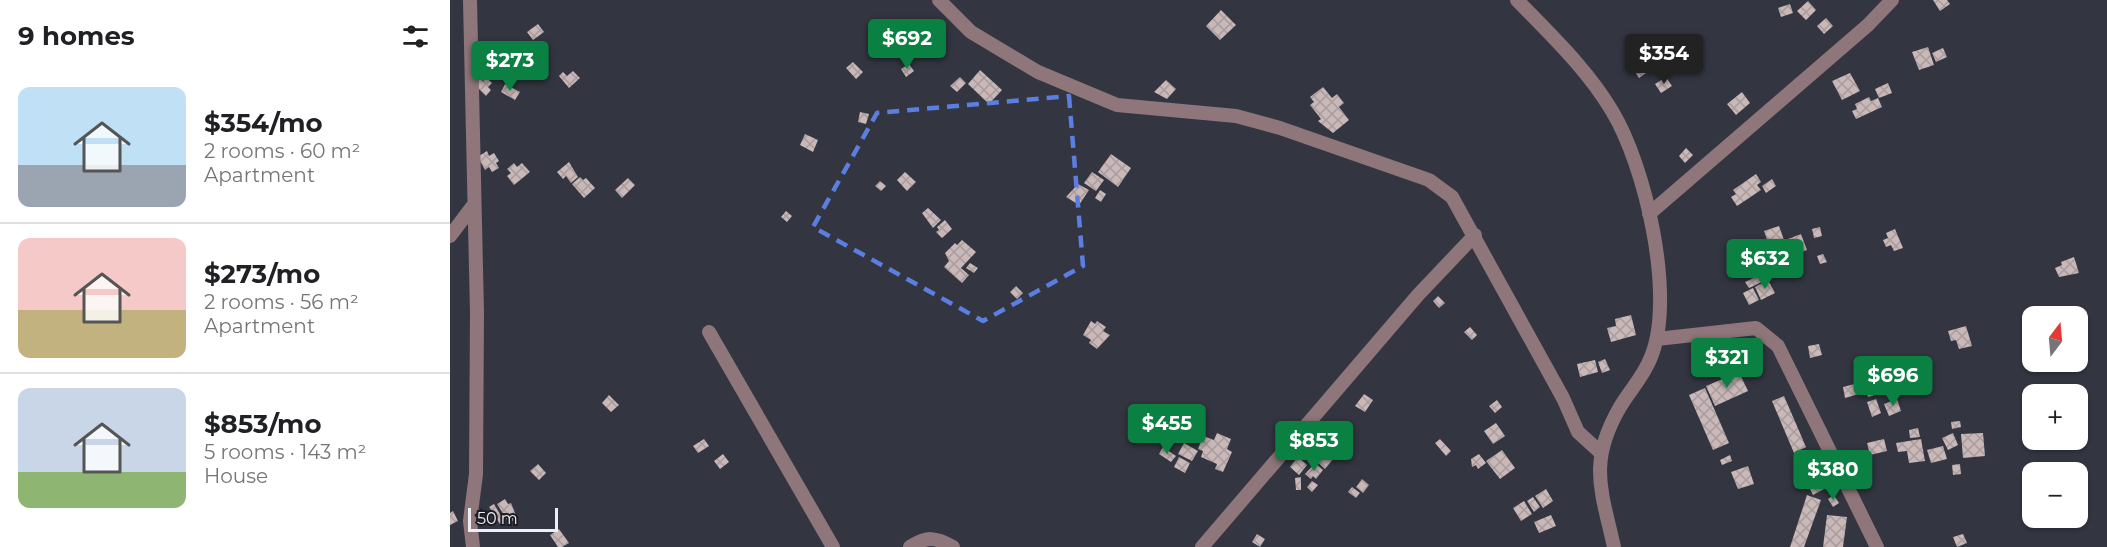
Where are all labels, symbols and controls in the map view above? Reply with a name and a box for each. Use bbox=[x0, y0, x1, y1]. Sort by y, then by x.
pin: $692 bbox=[871, 19, 943, 70]
text: 9 homes bbox=[18, 20, 135, 52]
icon: filters bbox=[399, 20, 432, 53]
text: $692 bbox=[882, 26, 932, 50]
pin: $354 bbox=[1628, 34, 1700, 85]
pin: $273 bbox=[474, 41, 546, 92]
text: $354 bbox=[1639, 41, 1689, 65]
text: $273 bbox=[486, 48, 534, 72]
text: $354/mo bbox=[204, 107, 323, 139]
icon: home bbox=[66, 111, 138, 183]
text: 2 rooms · 60 m² bbox=[204, 139, 360, 163]
text: Apartment bbox=[204, 163, 315, 187]
pin: $632 bbox=[1729, 239, 1801, 290]
text: $632 bbox=[1740, 246, 1790, 270]
text: $273/mo bbox=[204, 258, 320, 290]
icon: home bbox=[66, 262, 138, 334]
text: 2 rooms · 56 m² bbox=[204, 290, 359, 314]
north arrow bbox=[2022, 306, 2088, 372]
map controls bbox=[2022, 306, 2088, 528]
text: Apartment bbox=[204, 314, 315, 338]
pin: $321 bbox=[1691, 338, 1763, 389]
text: $321 bbox=[1705, 345, 1749, 369]
pin: $696 bbox=[1857, 356, 1929, 407]
text: $696 bbox=[1868, 363, 1918, 387]
button: + bbox=[2022, 384, 2088, 450]
pin: $455 bbox=[1131, 404, 1203, 455]
text: $853/mo bbox=[204, 408, 321, 440]
text: $455 bbox=[1142, 411, 1192, 435]
icon: home bbox=[66, 412, 138, 484]
pin: $853 bbox=[1278, 421, 1350, 472]
text: $853 bbox=[1289, 428, 1339, 452]
text: 5 rooms · 143 m² bbox=[204, 440, 366, 464]
pin: $380 bbox=[1797, 450, 1869, 501]
text: $380 bbox=[1807, 457, 1859, 481]
button: − bbox=[2022, 462, 2088, 528]
text: House bbox=[204, 464, 268, 488]
scale bar bbox=[468, 505, 558, 532]
text: 50 m bbox=[477, 509, 518, 528]

